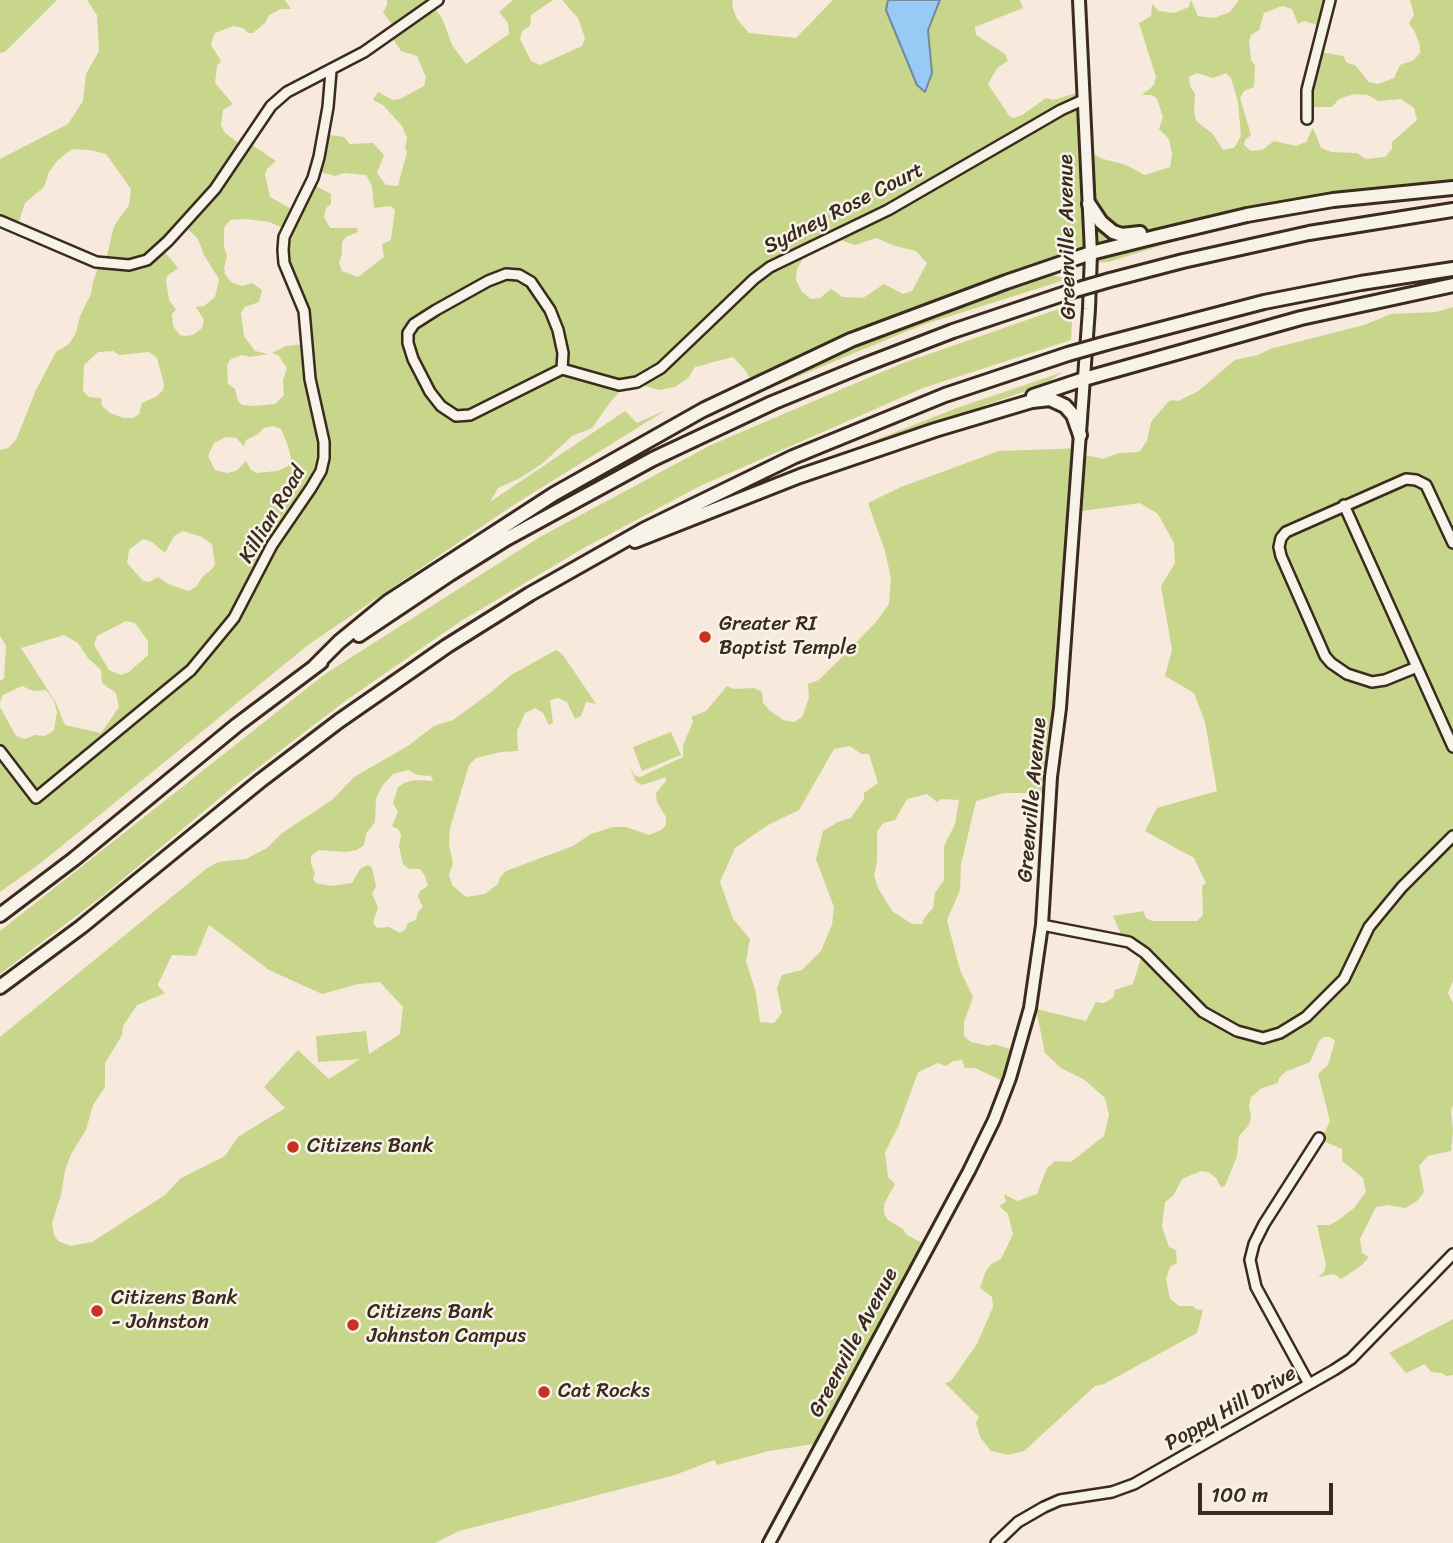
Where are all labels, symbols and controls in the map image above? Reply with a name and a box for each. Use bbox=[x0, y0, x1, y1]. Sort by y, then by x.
street label: Greenville Avenue bbox=[1054, 154, 1082, 320]
street label: Sydney Rose Court bbox=[760, 158, 928, 260]
street label: Killian Road bbox=[234, 462, 312, 568]
place label: Greater RI Baptist Temple bbox=[719, 612, 857, 662]
marker: Greater RI Baptist Temple bbox=[697, 629, 713, 645]
street label: Greenville Avenue bbox=[1013, 717, 1053, 883]
place label: Citizens Bank bbox=[307, 1134, 434, 1160]
marker: Citizens Bank bbox=[285, 1139, 301, 1155]
street label: Greenville Avenue bbox=[804, 1264, 904, 1422]
place label: Citizens Bank - Johnston bbox=[111, 1286, 238, 1336]
place label: Citizens Bank Johnston Campus bbox=[367, 1300, 526, 1350]
marker: Citizens Bank - Johnston bbox=[89, 1303, 105, 1319]
marker: Citizens Bank Johnston Campus bbox=[345, 1317, 361, 1333]
street label: Poppy Hill Drive bbox=[1161, 1361, 1301, 1457]
place label: Cat Rocks bbox=[558, 1379, 650, 1405]
marker: Cat Rocks bbox=[536, 1384, 552, 1400]
scale bar bbox=[1201, 1470, 1336, 1514]
text: 100 m bbox=[1211, 1476, 1268, 1514]

